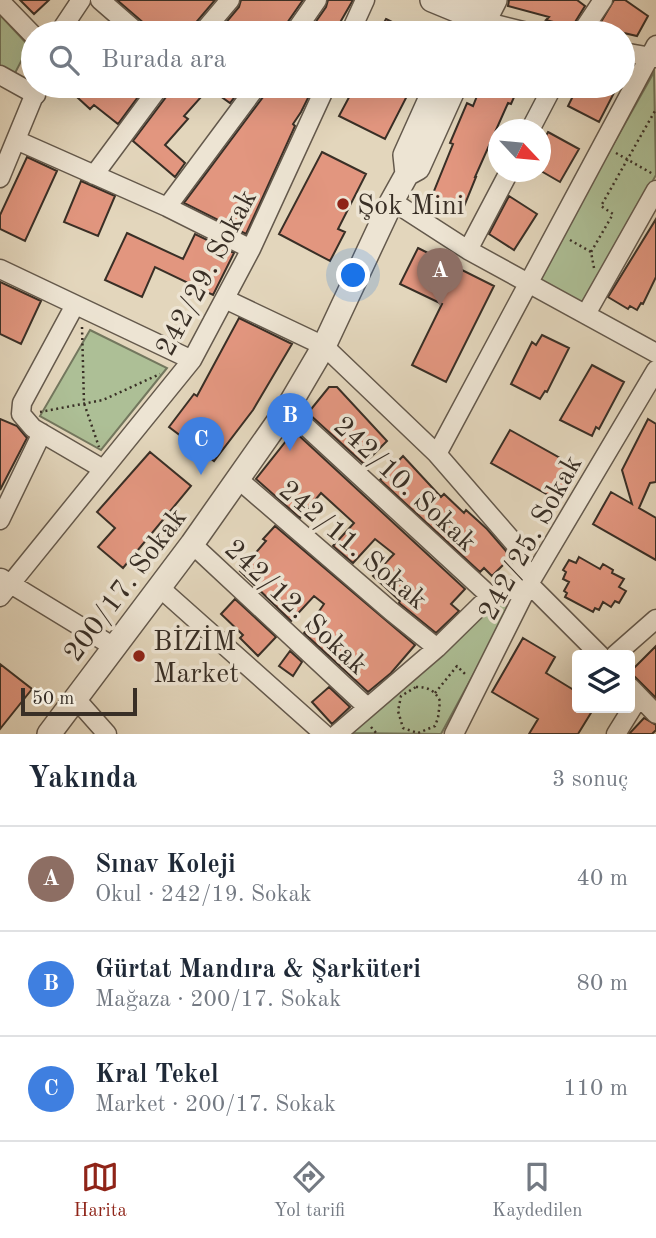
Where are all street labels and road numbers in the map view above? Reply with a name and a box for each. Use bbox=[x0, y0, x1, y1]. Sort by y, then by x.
street label: 242/29. Sokak bbox=[152, 186, 263, 361]
street label: 242/10. Sokak bbox=[327, 412, 481, 558]
street label: 242/25. Sokak bbox=[475, 451, 588, 626]
street label: 242/11. Sokak bbox=[273, 477, 431, 616]
street label: 200/17. Sokak bbox=[60, 504, 193, 668]
street label: 242/12. Sokak bbox=[218, 535, 372, 681]

